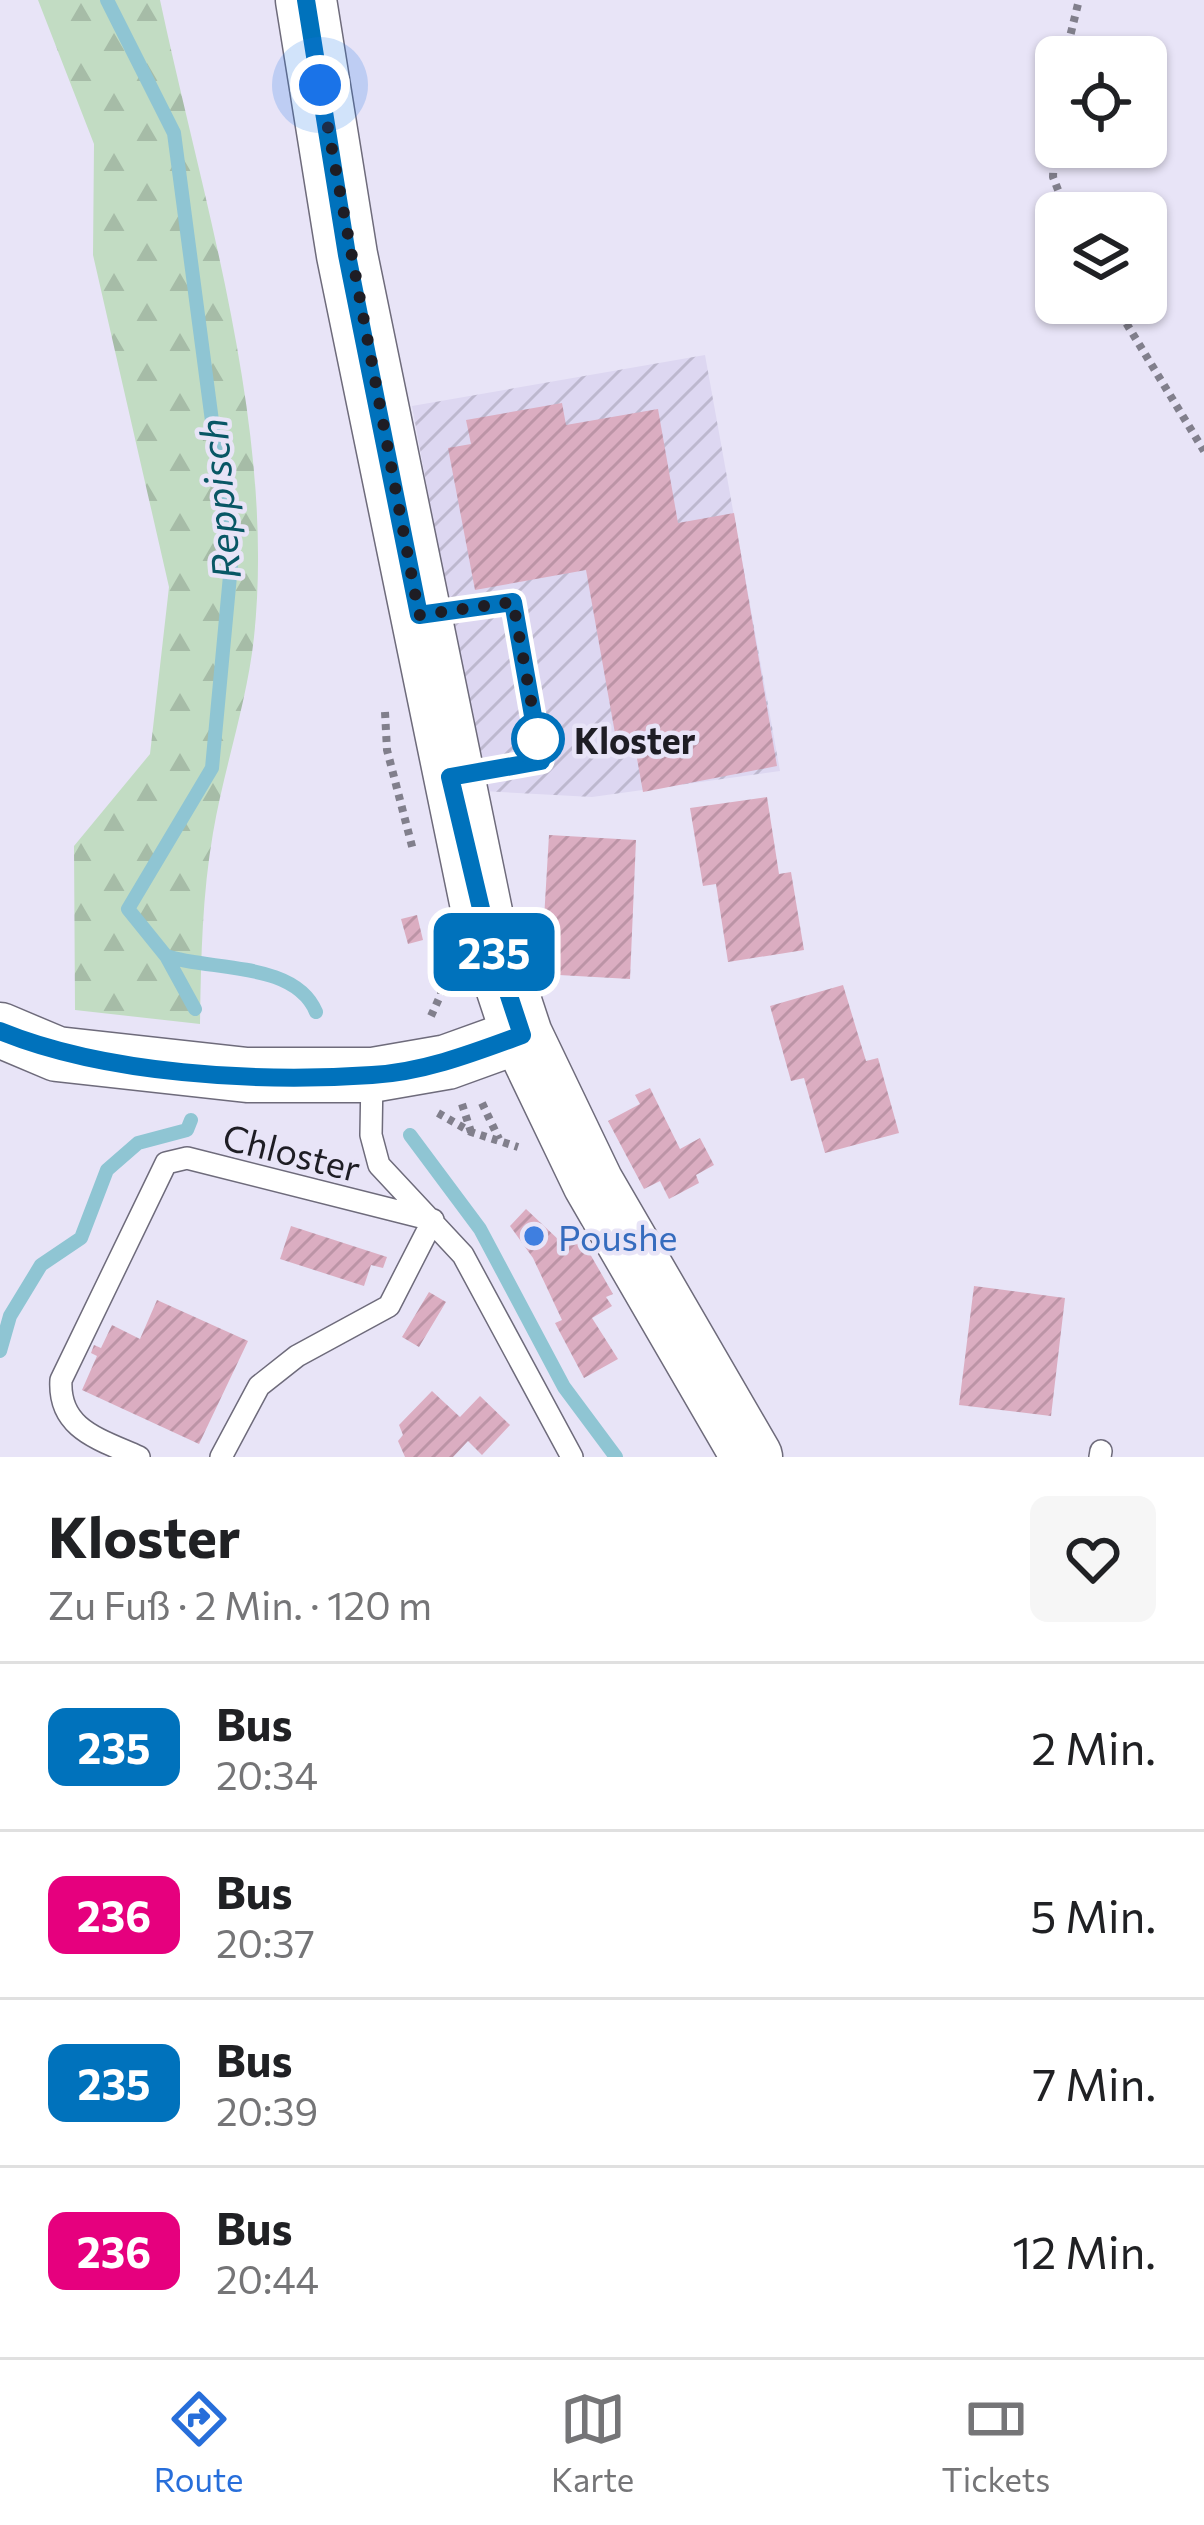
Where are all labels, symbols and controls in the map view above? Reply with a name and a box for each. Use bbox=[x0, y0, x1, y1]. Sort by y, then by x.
map controls bbox=[1035, 36, 1167, 324]
button: locate bbox=[1035, 36, 1167, 168]
your location bbox=[290, 55, 350, 115]
button: layers bbox=[1035, 192, 1167, 324]
water label: Reppisch bbox=[187, 417, 249, 581]
marker: Kloster bbox=[513, 714, 563, 764]
place label: Kloster bbox=[574, 717, 696, 761]
line badge: 235 bbox=[425, 913, 563, 991]
text: 235 bbox=[458, 926, 530, 978]
street label: Chloster bbox=[219, 1113, 365, 1189]
place label: Poushe bbox=[558, 1214, 678, 1258]
marker: Poushe bbox=[521, 1223, 547, 1249]
button: heart bbox=[1030, 1496, 1156, 1622]
text: Kloster bbox=[48, 1500, 240, 1570]
text: Zu Fuß · 2 Min. · 120 m bbox=[48, 1580, 432, 1628]
text: Bus bbox=[216, 1695, 292, 1750]
text: 2 Min. bbox=[1031, 1719, 1156, 1774]
text: 235 bbox=[78, 1721, 150, 1773]
text: 20:34 bbox=[216, 1750, 318, 1798]
text: Bus bbox=[216, 1863, 292, 1918]
text: 5 Min. bbox=[1030, 1887, 1156, 1942]
text: 236 bbox=[77, 1889, 151, 1941]
text: 20:37 bbox=[216, 1918, 315, 1966]
text: Bus bbox=[216, 2031, 292, 2086]
text: 7 Min. bbox=[1033, 2055, 1156, 2110]
text: 235 bbox=[78, 2057, 150, 2109]
text: 20:39 bbox=[216, 2086, 318, 2134]
text: Bus bbox=[216, 2199, 292, 2254]
text: 12 Min. bbox=[1012, 2223, 1156, 2278]
text: 236 bbox=[77, 2225, 151, 2277]
text: 20:44 bbox=[216, 2254, 319, 2302]
tab: Route bbox=[154, 2386, 244, 2499]
tab: Karte bbox=[551, 2386, 634, 2499]
tab: Tickets bbox=[942, 2386, 1050, 2499]

